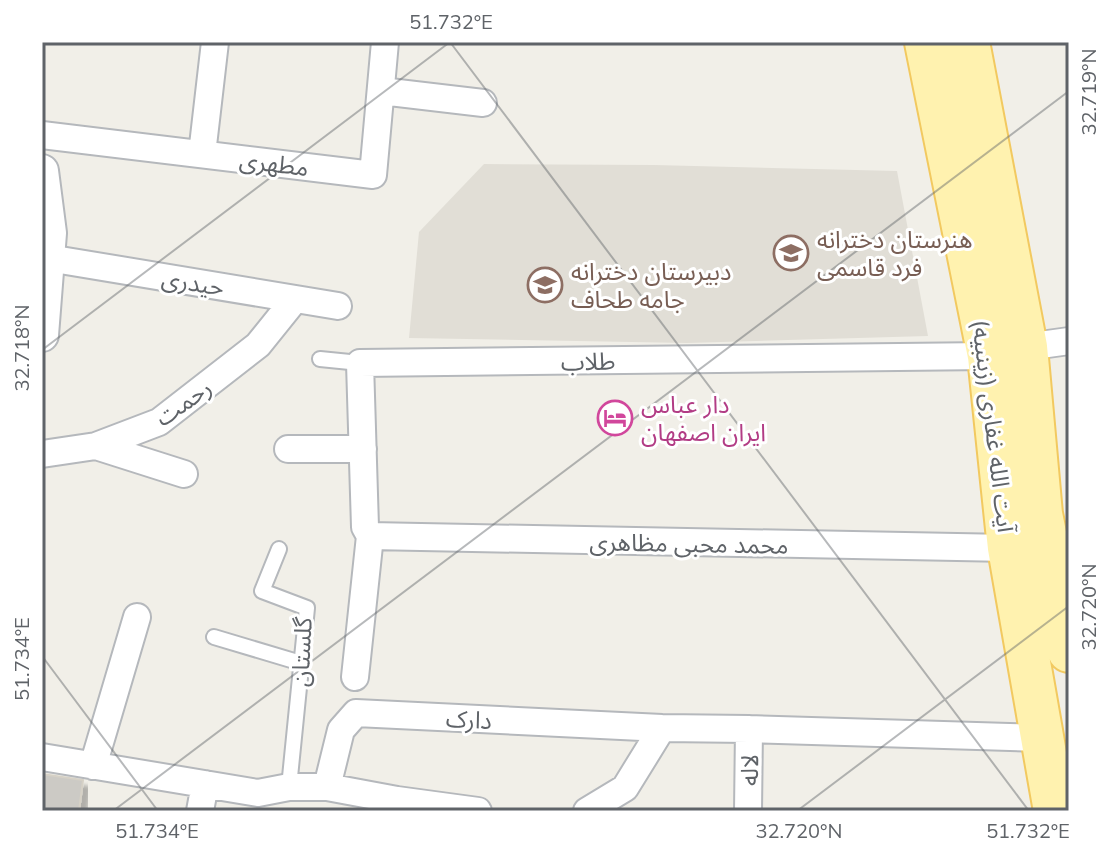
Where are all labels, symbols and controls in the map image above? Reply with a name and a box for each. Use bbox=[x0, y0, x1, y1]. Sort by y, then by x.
text: 51.732°E bbox=[409, 9, 493, 34]
text: 32.719°N bbox=[1076, 49, 1101, 135]
street label: مطهری bbox=[238, 144, 310, 182]
place label: هنرستان دخترانه فرد قاسمی bbox=[817, 224, 973, 282]
school or university icon: هنرستان دخترانه فرد قاسمی bbox=[772, 234, 810, 272]
place label: دبیرستان دخترانه جامه طحاف bbox=[571, 256, 731, 314]
street label: حیدری bbox=[160, 262, 226, 302]
school or university icon: دبیرستان دخترانه جامه طحاف bbox=[526, 266, 564, 304]
text: 32.718°N bbox=[9, 305, 34, 391]
street label: آیت الله غفاری (زینبیه) bbox=[966, 318, 1022, 535]
street label: طلاب bbox=[561, 346, 615, 376]
street label: رحمت bbox=[149, 372, 217, 432]
place label: دار عباس ایران اصفهان bbox=[641, 389, 766, 447]
hotel icon: دار عباس ایران اصفهان bbox=[596, 399, 634, 437]
street label: محمد محبی مظاهری bbox=[589, 526, 789, 560]
text: 32.720°N bbox=[1076, 564, 1101, 650]
street label: گلستان bbox=[284, 615, 318, 688]
text: 51.734°E bbox=[9, 617, 34, 701]
street label: دارک bbox=[445, 703, 493, 735]
street label: لاله bbox=[734, 754, 764, 786]
text: 51.734°E bbox=[115, 818, 199, 843]
text: 32.720°N bbox=[756, 818, 842, 843]
text: 51.732°E bbox=[986, 818, 1070, 843]

